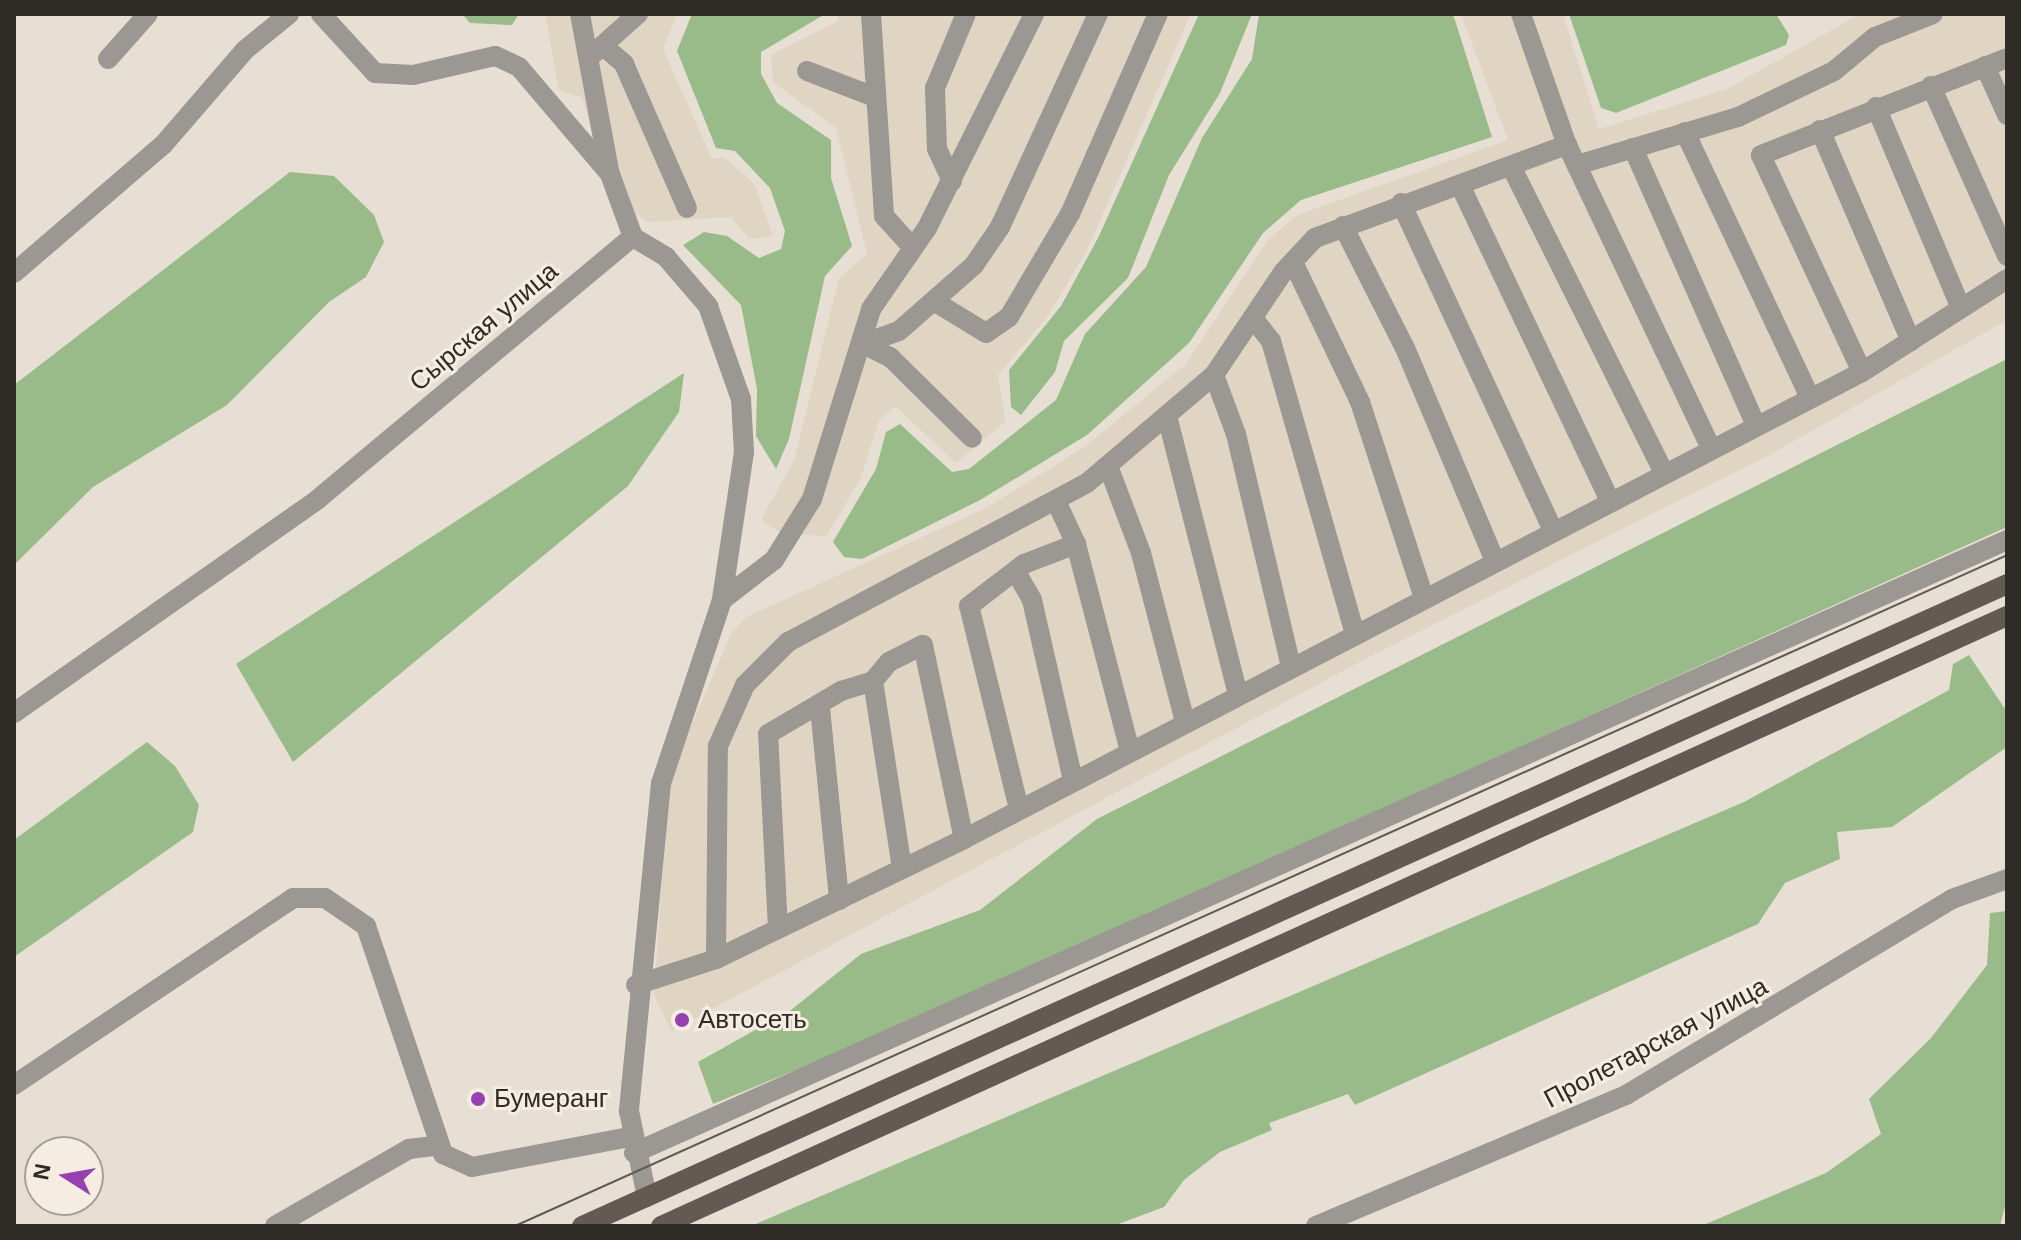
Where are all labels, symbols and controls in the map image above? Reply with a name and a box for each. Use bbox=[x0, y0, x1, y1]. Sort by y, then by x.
street label: Сырская улица bbox=[403, 256, 565, 398]
street label: Пролетарская улица bbox=[1539, 971, 1773, 1115]
place label: Автосеть bbox=[698, 1004, 807, 1036]
marker: Автосеть bbox=[673, 1011, 691, 1029]
place label: Бумеранг bbox=[494, 1083, 608, 1115]
marker: Бумеранг bbox=[469, 1090, 487, 1108]
north arrow bbox=[24, 1136, 104, 1216]
text: N bbox=[28, 1162, 56, 1182]

